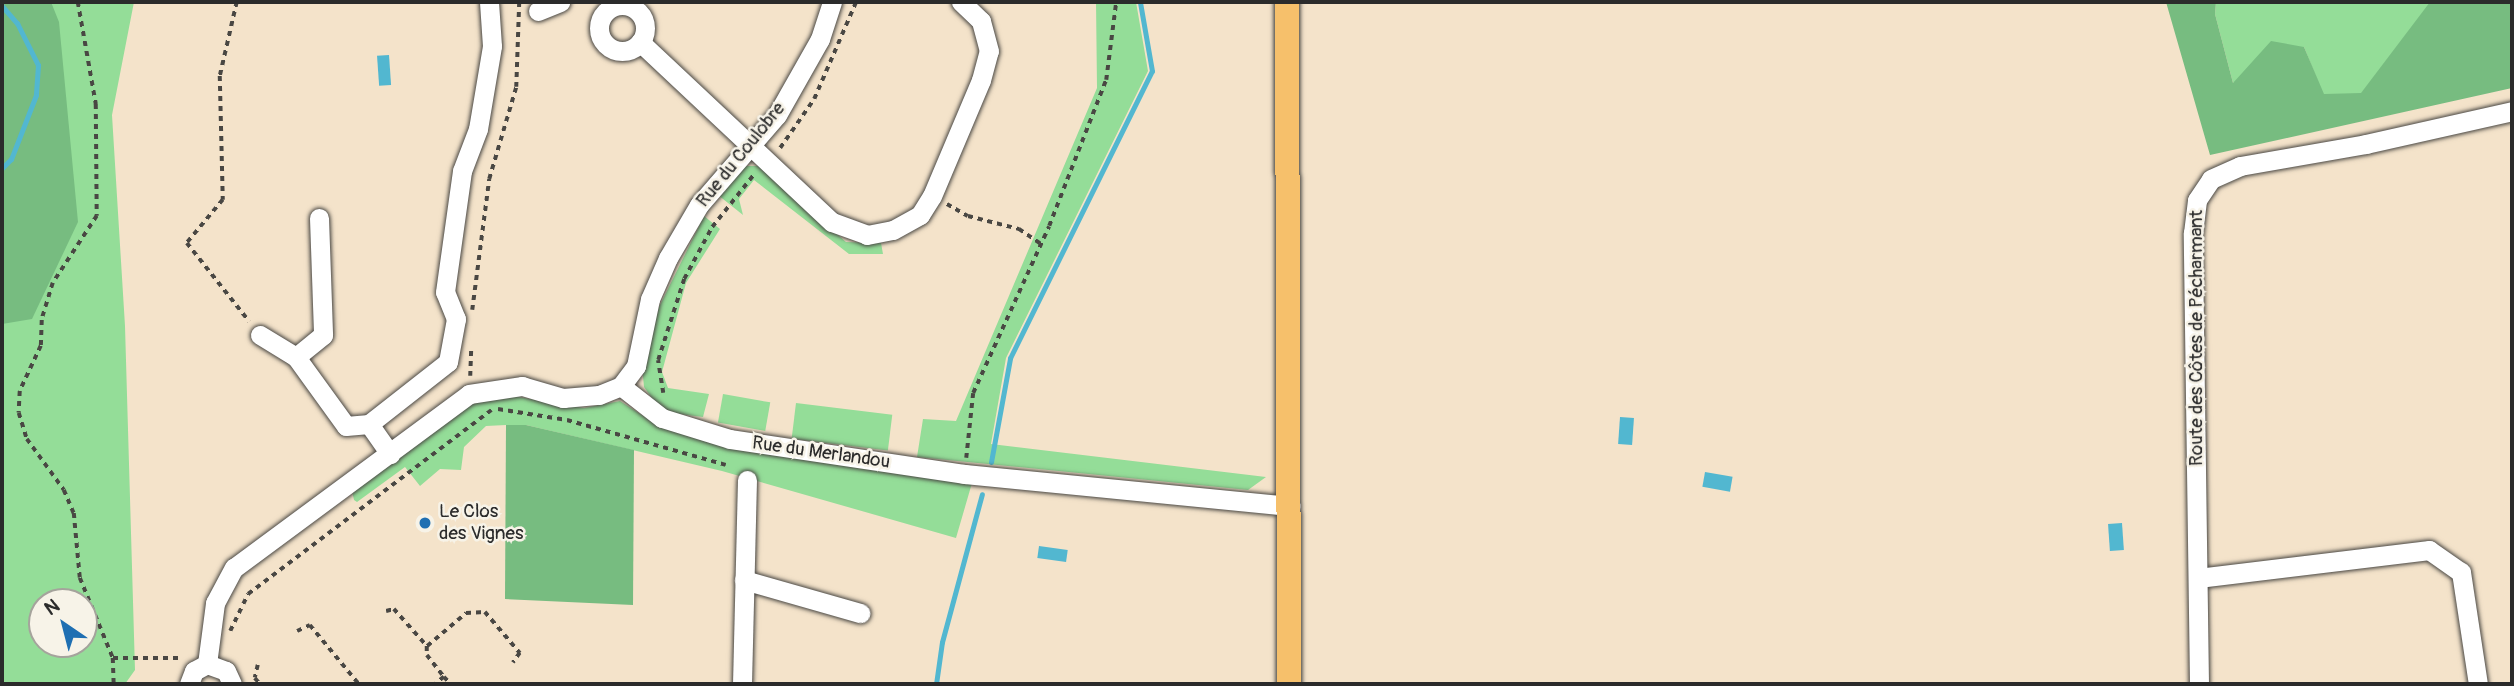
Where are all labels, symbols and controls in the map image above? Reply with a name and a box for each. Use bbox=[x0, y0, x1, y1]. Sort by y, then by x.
street label: Rue du Coulobre bbox=[692, 98, 790, 212]
street label: Route des Côtes de Pécharmant bbox=[2186, 210, 2208, 466]
street label: Rue du Merlandou bbox=[751, 432, 891, 474]
place label: Le Clos des Vignes bbox=[439, 501, 523, 545]
marker: Le Clos des Vignes bbox=[417, 515, 433, 531]
north arrow bbox=[28, 588, 98, 658]
text: N bbox=[40, 594, 64, 621]

